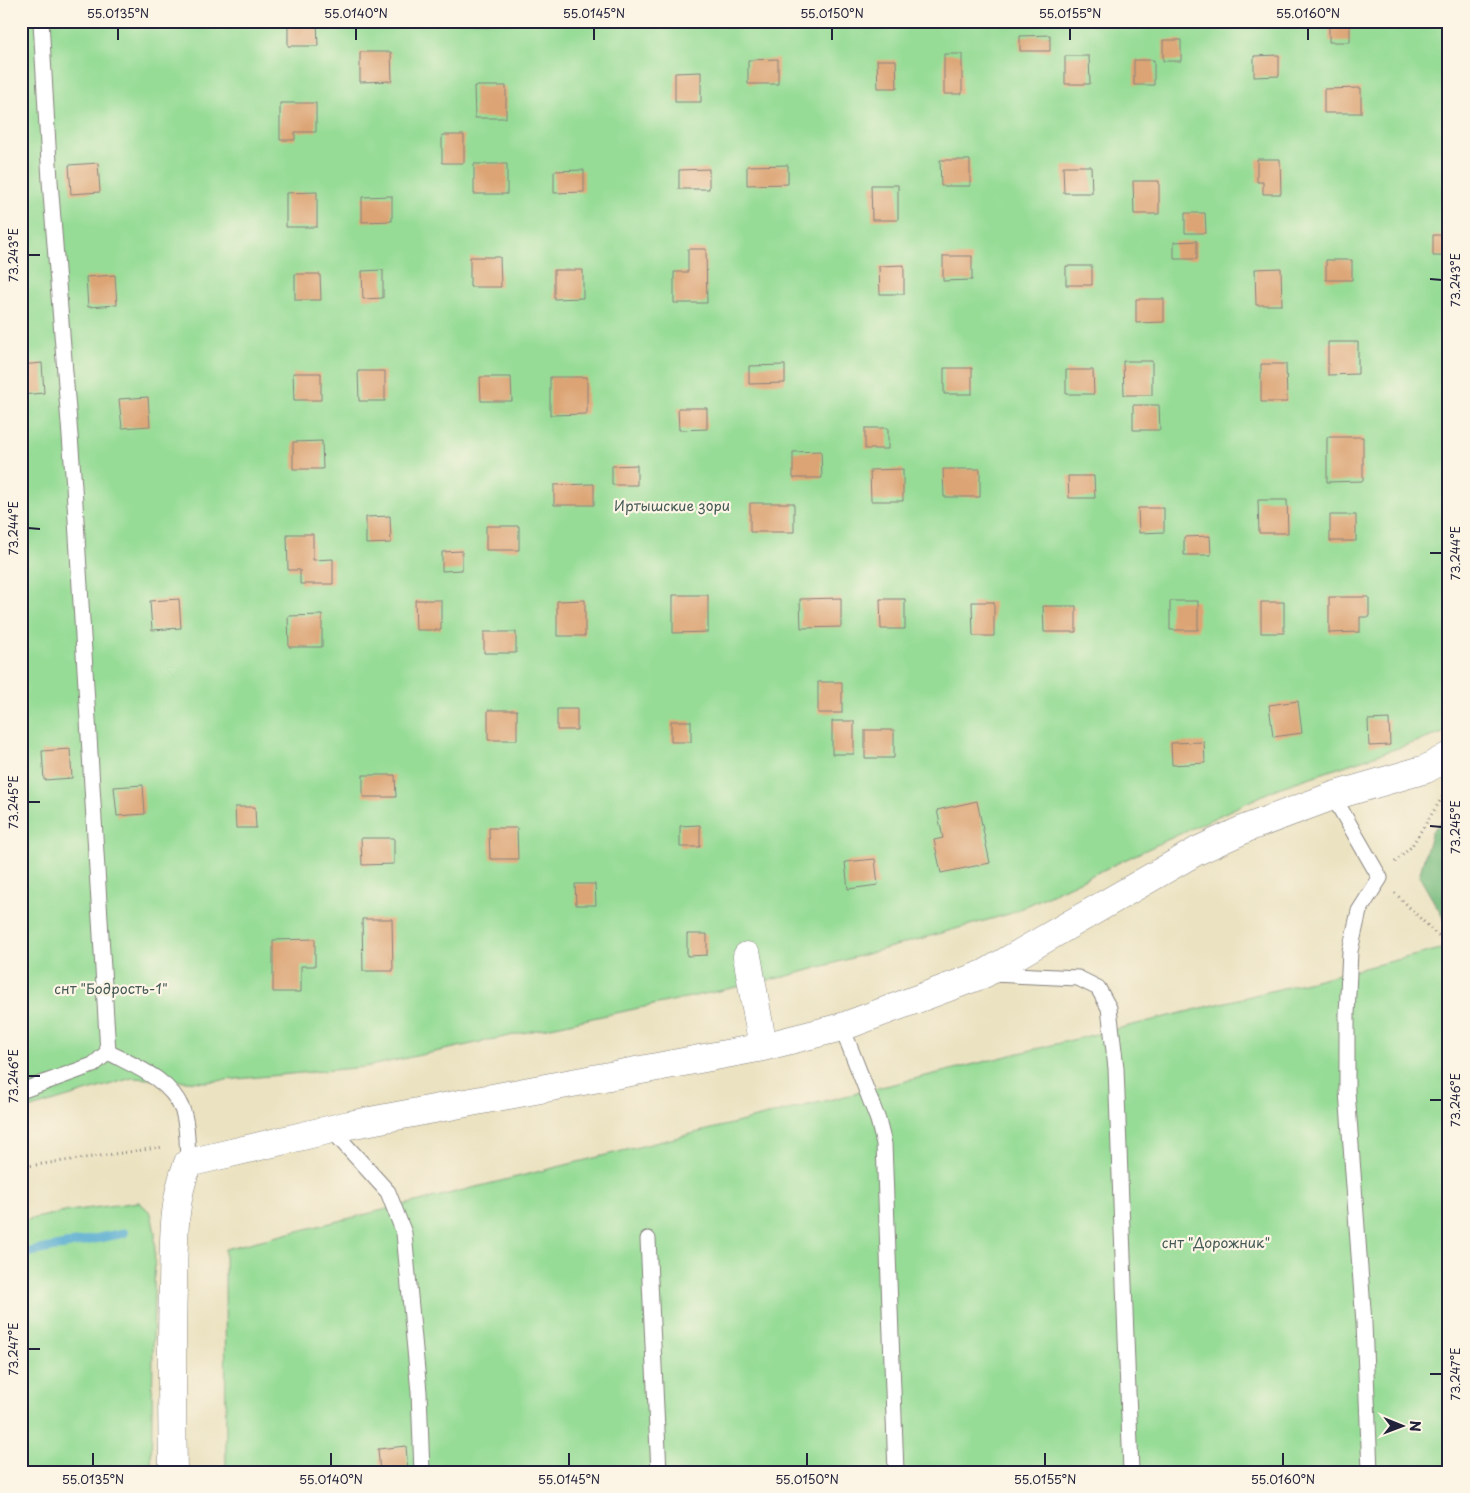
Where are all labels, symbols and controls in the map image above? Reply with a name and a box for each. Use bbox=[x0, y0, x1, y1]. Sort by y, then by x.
text: 55.0135°N bbox=[87, 4, 149, 22]
text: 55.0140°N bbox=[324, 4, 388, 22]
text: 55.0145°N bbox=[563, 4, 625, 22]
text: 55.0150°N bbox=[800, 4, 864, 22]
text: 55.0155°N bbox=[1039, 4, 1101, 22]
text: 55.0160°N bbox=[1276, 4, 1340, 22]
text: 73.243°E bbox=[4, 228, 22, 282]
text: 73.243°E bbox=[1446, 253, 1464, 307]
park label: Иртышские зори bbox=[614, 495, 730, 516]
text: 73.244°E bbox=[4, 501, 22, 555]
text: 73.244°E bbox=[1446, 526, 1464, 580]
text: 73.245°E bbox=[4, 775, 22, 829]
text: 73.245°E bbox=[1446, 800, 1464, 854]
park label: снт "Бодрость-1" bbox=[54, 978, 168, 999]
text: 73.246°E bbox=[4, 1049, 22, 1103]
text: 73.246°E bbox=[1446, 1073, 1464, 1127]
park label: снт "Дорожник" bbox=[1162, 1232, 1270, 1253]
text: 73.247°E bbox=[4, 1323, 22, 1375]
text: 73.247°E bbox=[1446, 1348, 1464, 1400]
north arrow bbox=[1378, 1400, 1428, 1450]
text: N bbox=[1405, 1421, 1426, 1432]
text: 55.0135°N bbox=[62, 1470, 124, 1488]
text: 55.0140°N bbox=[299, 1470, 363, 1488]
text: 55.0145°N bbox=[538, 1470, 600, 1488]
text: 55.0150°N bbox=[775, 1470, 839, 1488]
text: 55.0155°N bbox=[1014, 1470, 1076, 1488]
text: 55.0160°N bbox=[1251, 1470, 1315, 1488]

